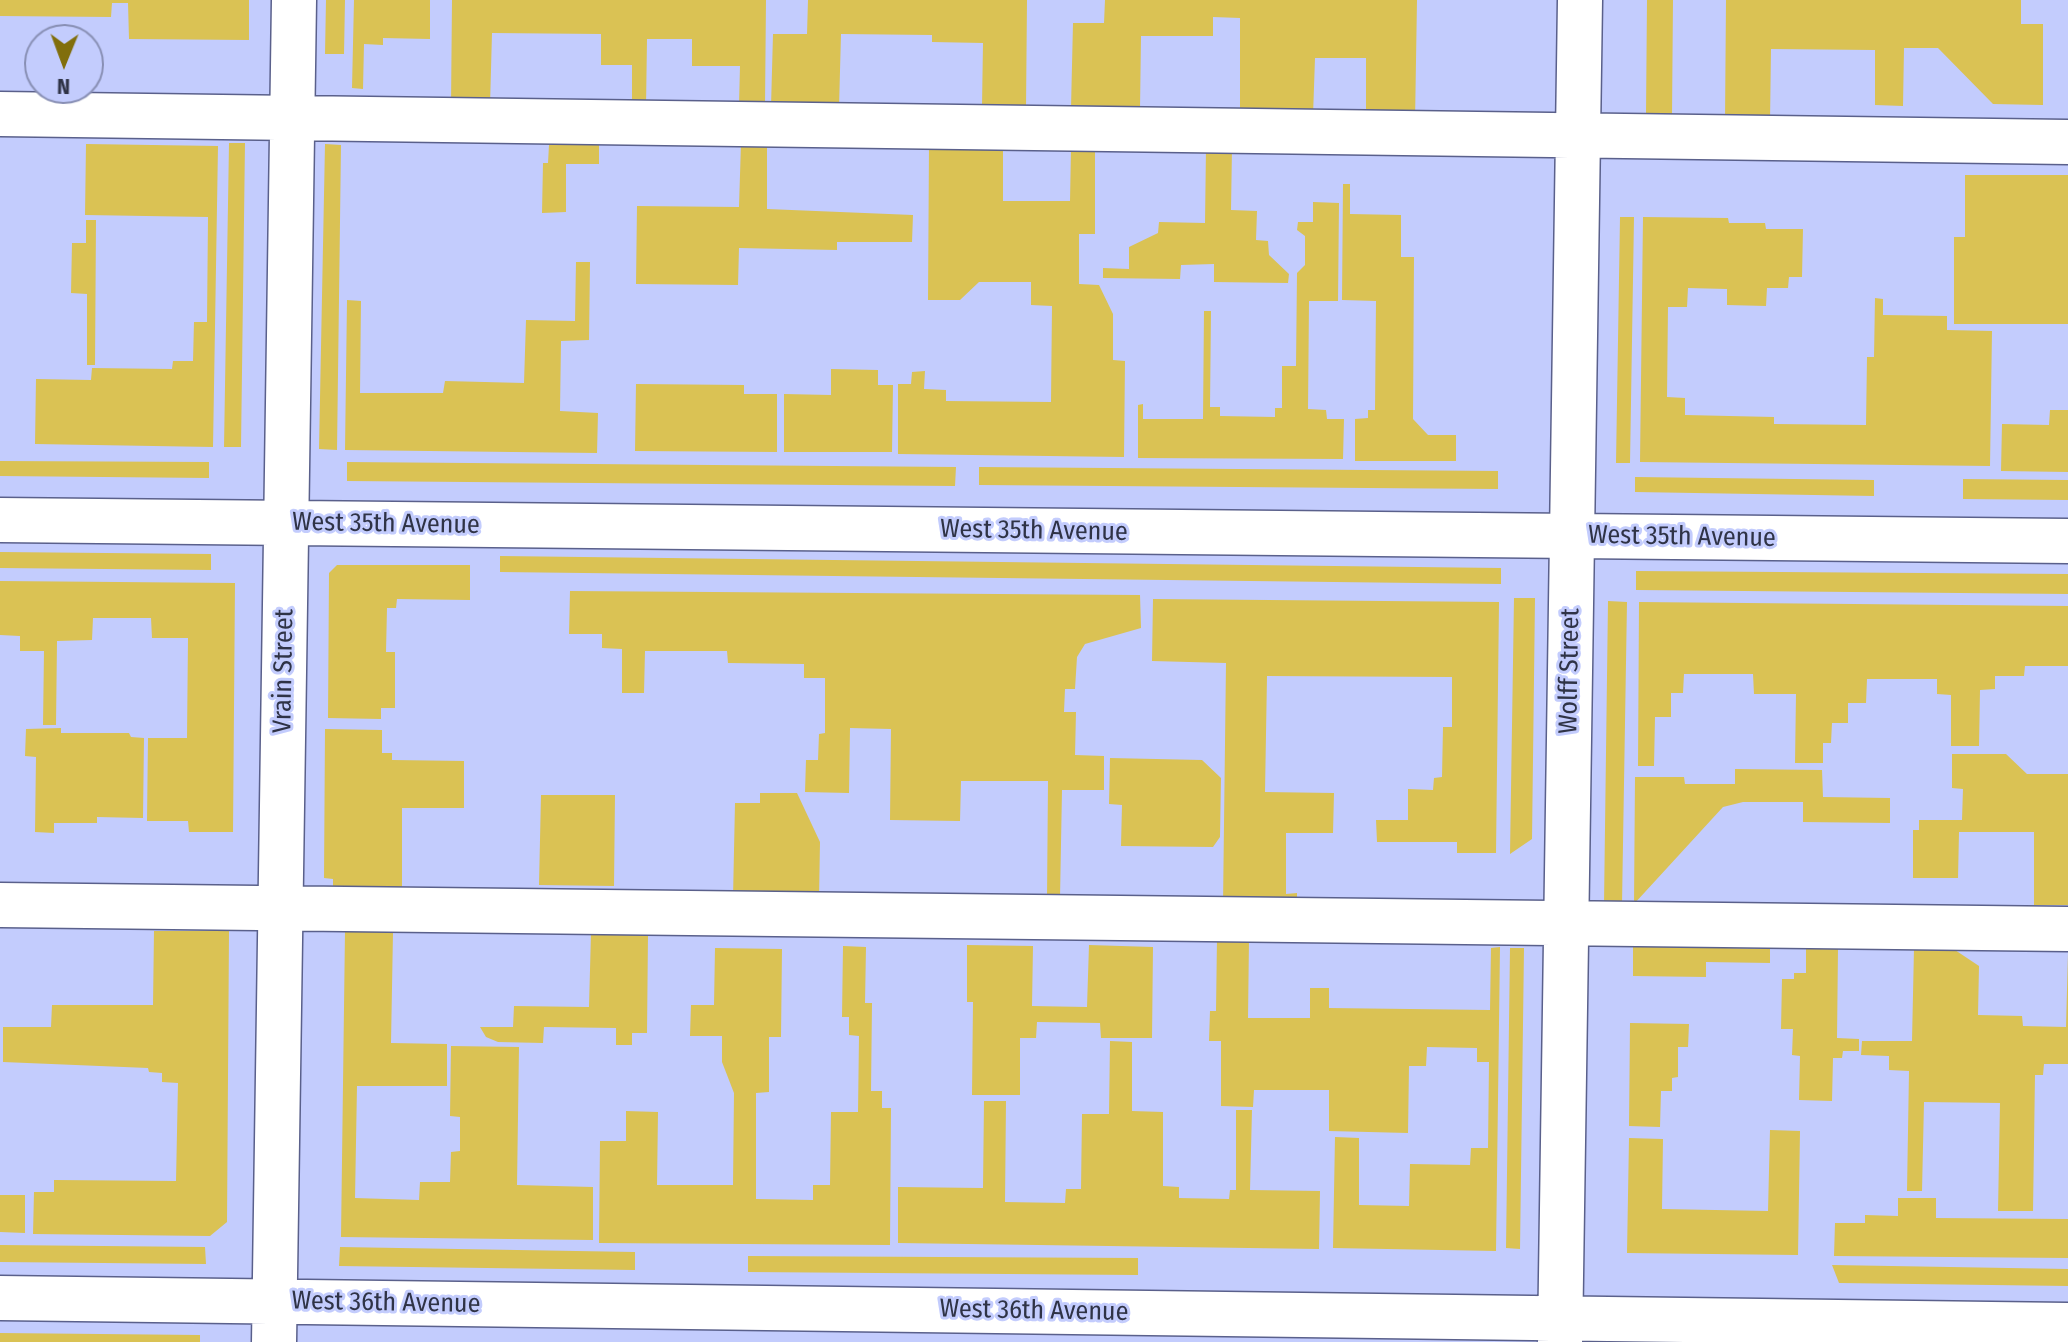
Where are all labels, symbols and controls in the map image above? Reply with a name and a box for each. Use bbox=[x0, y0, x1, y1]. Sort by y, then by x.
north arrow bbox=[24, 24, 104, 104]
text: N bbox=[57, 73, 70, 100]
street label: West 35th Avenue bbox=[292, 507, 480, 541]
street label: West 35th Avenue bbox=[940, 514, 1128, 548]
street label: West 35th Avenue bbox=[1588, 520, 1776, 554]
street label: Wolff Street bbox=[1553, 608, 1587, 734]
street label: Vrain Street bbox=[267, 609, 301, 733]
street label: West 36th Avenue bbox=[291, 1286, 481, 1320]
street label: West 36th Avenue bbox=[939, 1294, 1129, 1328]

